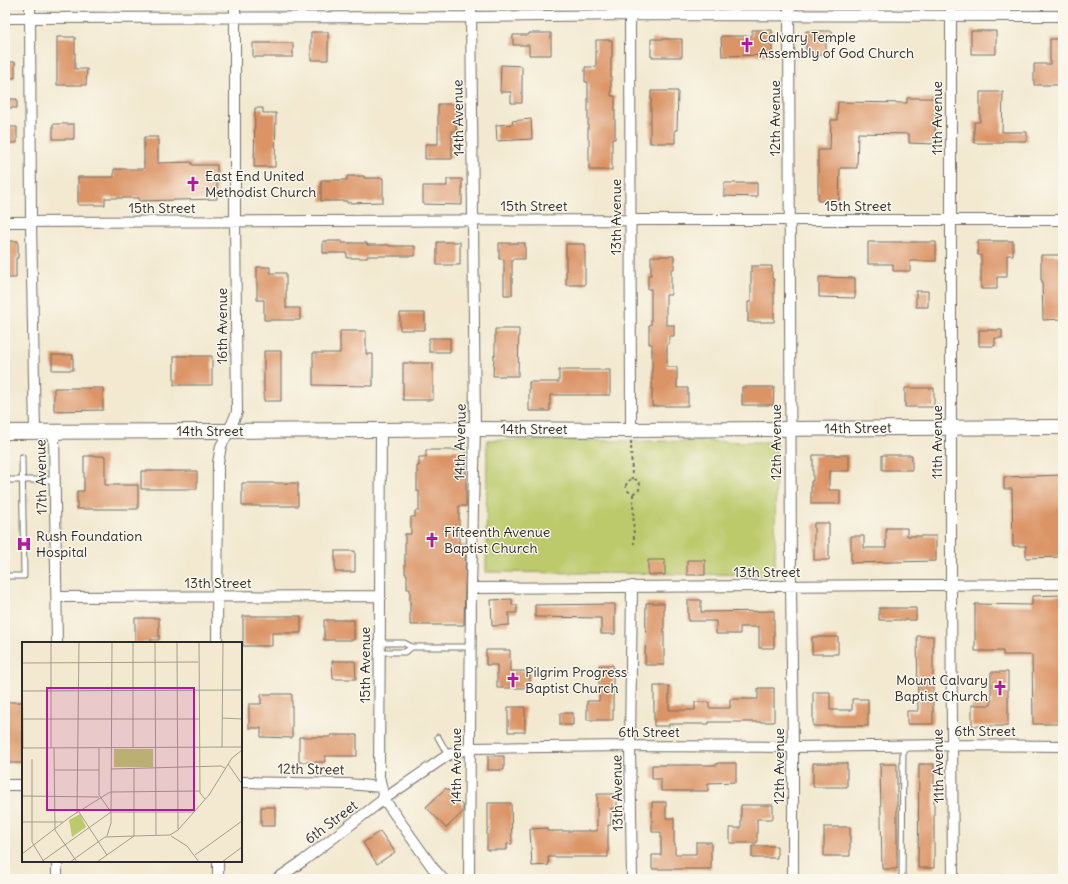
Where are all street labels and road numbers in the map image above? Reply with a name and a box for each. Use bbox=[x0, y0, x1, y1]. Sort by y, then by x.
street label: 14th Avenue bbox=[448, 79, 468, 157]
street label: 12th Avenue bbox=[766, 80, 784, 156]
street label: 11th Avenue bbox=[928, 81, 946, 155]
street label: 13th Avenue bbox=[607, 179, 625, 255]
street label: 15th Street bbox=[500, 197, 568, 215]
street label: 15th Street bbox=[824, 197, 892, 215]
street label: 15th Street bbox=[128, 199, 196, 217]
street label: 16th Avenue bbox=[213, 288, 231, 364]
street label: 14th Avenue bbox=[450, 403, 470, 481]
street label: 12th Avenue bbox=[767, 404, 785, 480]
street label: 11th Avenue bbox=[928, 405, 946, 479]
street label: 14th Street bbox=[824, 418, 892, 438]
street label: 14th Street bbox=[500, 420, 568, 438]
street label: 14th Street bbox=[176, 422, 244, 440]
street label: 17th Avenue bbox=[31, 439, 51, 515]
street label: 13th Street bbox=[733, 563, 801, 581]
street label: 13th Street bbox=[184, 574, 252, 592]
street label: 15th Avenue bbox=[356, 627, 374, 703]
street label: 6th Street bbox=[954, 722, 1016, 740]
street label: 6th Street bbox=[618, 723, 680, 741]
street label: 14th Avenue bbox=[447, 728, 465, 804]
street label: 12th Avenue bbox=[770, 728, 788, 804]
street label: 11th Avenue bbox=[928, 729, 948, 803]
street label: 13th Avenue bbox=[607, 755, 627, 831]
street label: 12th Street bbox=[277, 759, 345, 779]
street label: 6th Street bbox=[301, 796, 361, 848]

